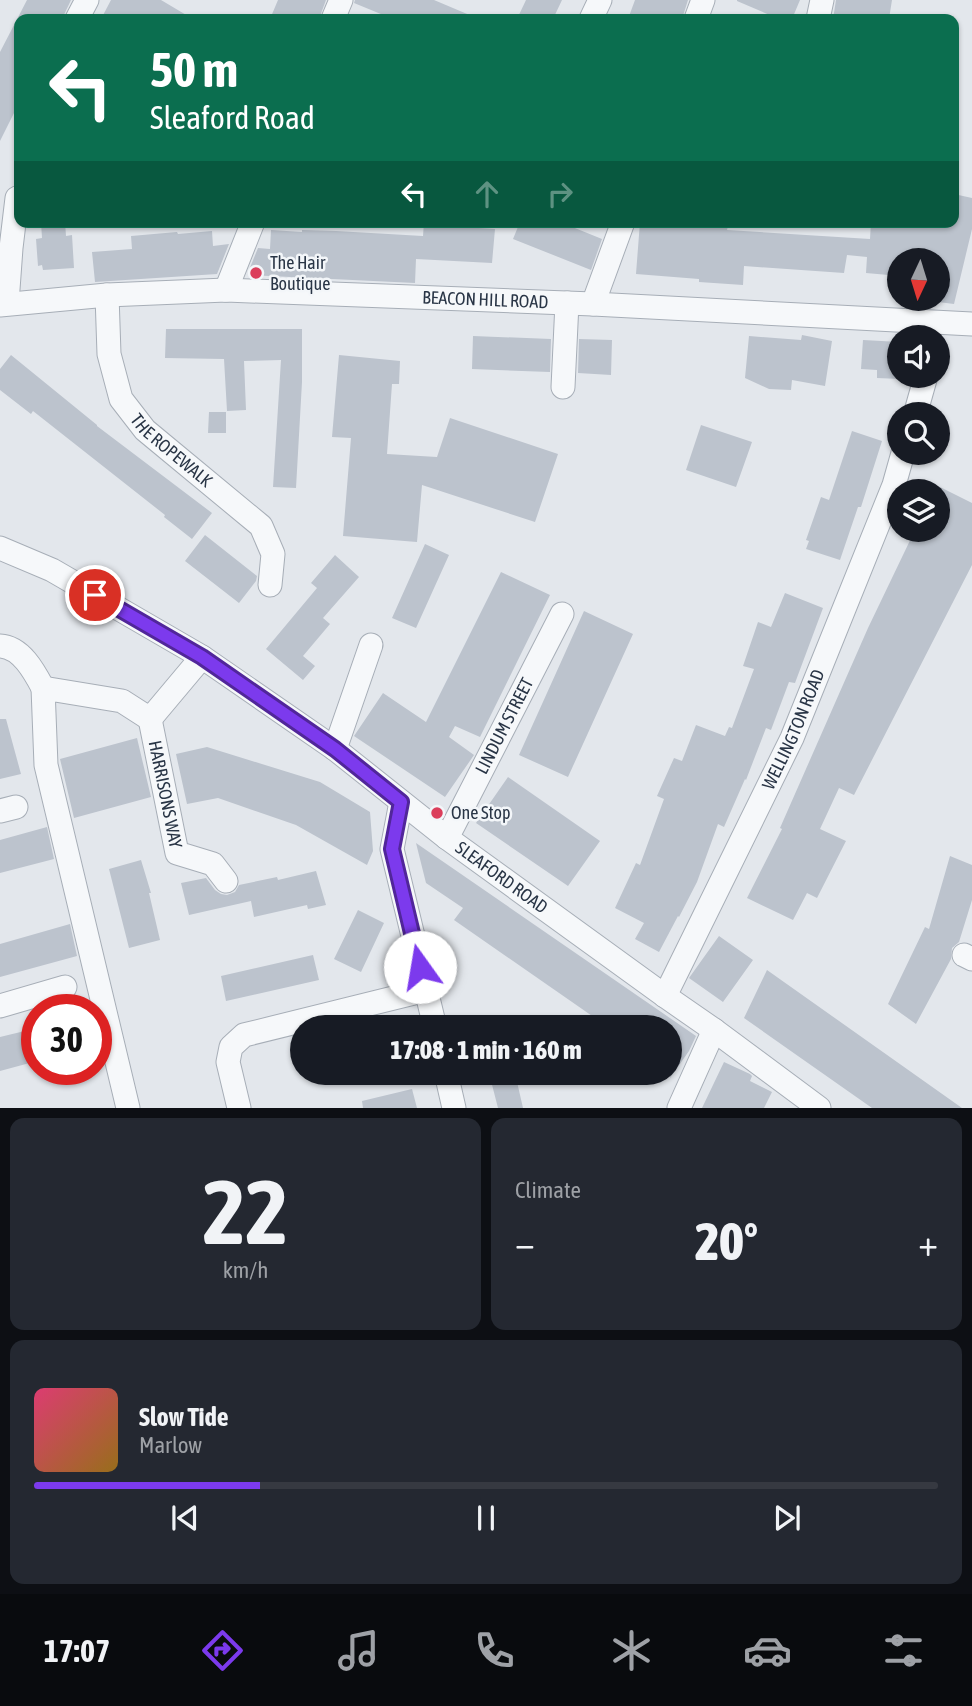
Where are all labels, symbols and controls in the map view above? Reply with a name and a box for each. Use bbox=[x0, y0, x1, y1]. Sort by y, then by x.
text: 50 m bbox=[150, 41, 238, 97]
icon: left bbox=[35, 42, 126, 133]
text: Sleaford Road bbox=[150, 99, 315, 136]
icon: left bbox=[395, 175, 433, 213]
icon: ahead bbox=[468, 175, 506, 213]
icon: right bbox=[541, 175, 579, 213]
north arrow bbox=[887, 248, 950, 312]
map controls bbox=[887, 248, 950, 542]
place label: The Hair Boutique bbox=[270, 252, 330, 294]
marker: The Hair Boutique bbox=[248, 265, 264, 281]
street label: BEACON HILL ROAD bbox=[422, 286, 549, 312]
button: sound bbox=[887, 325, 950, 388]
button: search bbox=[887, 402, 950, 465]
street label: THE ROPEWALK bbox=[126, 409, 217, 491]
button: layers bbox=[887, 479, 950, 542]
pin bbox=[65, 565, 125, 625]
icon: arrive bbox=[76, 576, 114, 614]
street label: WELLINGTON ROAD bbox=[757, 666, 829, 793]
street label: LINDUM STREET bbox=[471, 674, 537, 777]
street label: HARRISONS WAY bbox=[145, 739, 187, 850]
place label: One Stop bbox=[451, 802, 510, 823]
marker: One Stop bbox=[429, 805, 445, 821]
street label: SLEAFORD ROAD bbox=[452, 837, 552, 918]
position arrow bbox=[383, 930, 457, 1004]
speed limit sign: 30 bbox=[21, 994, 112, 1085]
text: 17:08 · 1 min · 160 m bbox=[390, 1035, 582, 1065]
text: 22 bbox=[203, 1159, 288, 1263]
text: Climate bbox=[515, 1177, 581, 1203]
text: 20° bbox=[695, 1211, 758, 1271]
text: − bbox=[515, 1221, 535, 1264]
text: + bbox=[918, 1221, 938, 1264]
text: km/h bbox=[223, 1257, 268, 1283]
text: Slow Tide bbox=[139, 1402, 229, 1432]
text: Marlow bbox=[139, 1432, 202, 1458]
icon: previous bbox=[166, 1499, 204, 1537]
icon: pause bbox=[467, 1499, 505, 1537]
icon: next bbox=[768, 1499, 806, 1537]
icon: directions bbox=[198, 1626, 247, 1675]
icon: music bbox=[334, 1626, 383, 1675]
icon: phone bbox=[470, 1626, 519, 1675]
icon: climate bbox=[607, 1626, 656, 1675]
icon: car bbox=[743, 1626, 792, 1675]
icon: filters bbox=[879, 1626, 928, 1675]
text: 17:07 bbox=[44, 1632, 110, 1669]

